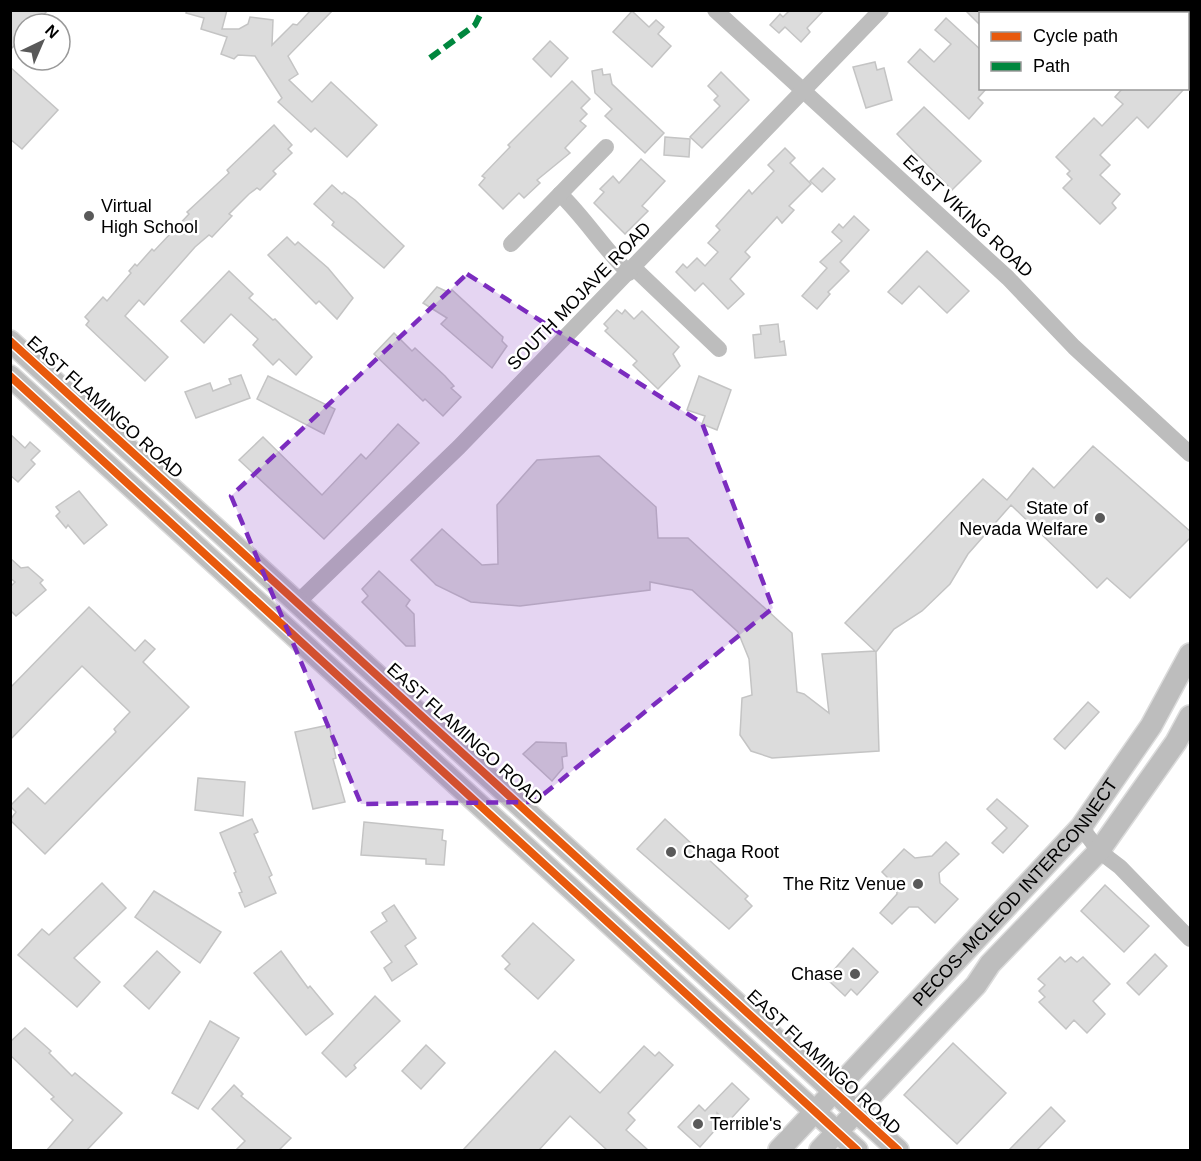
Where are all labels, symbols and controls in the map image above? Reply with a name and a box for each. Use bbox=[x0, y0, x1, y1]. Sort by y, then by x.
north arrow bbox=[12, 12, 72, 72]
legend bbox=[979, 12, 1189, 90]
text: N bbox=[42, 21, 62, 42]
text: Cycle path bbox=[1033, 26, 1118, 46]
text: Path bbox=[1033, 56, 1070, 76]
street label: EAST VIKING ROAD bbox=[899, 151, 1037, 281]
place label: Virtual High School bbox=[101, 196, 198, 237]
marker: Virtual High School bbox=[82, 209, 96, 223]
street label: SOUTH MOJAVE ROAD bbox=[503, 218, 655, 374]
street label: EAST FLAMINGO ROAD bbox=[23, 332, 187, 482]
place label: State of Nevada Welfare bbox=[959, 498, 1089, 539]
marker: State of Nevada Welfare bbox=[1093, 511, 1107, 525]
street label: EAST FLAMINGO ROAD bbox=[383, 659, 547, 809]
street label: PECOS–MCLEOD INTERCONNECT bbox=[909, 775, 1122, 1010]
place label: Chaga Root bbox=[683, 842, 779, 862]
marker: Chaga Root bbox=[664, 845, 678, 859]
place label: The Ritz Venue bbox=[783, 874, 906, 894]
marker: The Ritz Venue bbox=[911, 877, 925, 891]
place label: Chase bbox=[791, 964, 843, 984]
marker: Chase bbox=[848, 967, 862, 981]
street label: EAST FLAMINGO ROAD bbox=[743, 986, 905, 1138]
place label: Terrible's bbox=[710, 1114, 781, 1134]
marker: Terrible's bbox=[691, 1117, 705, 1131]

